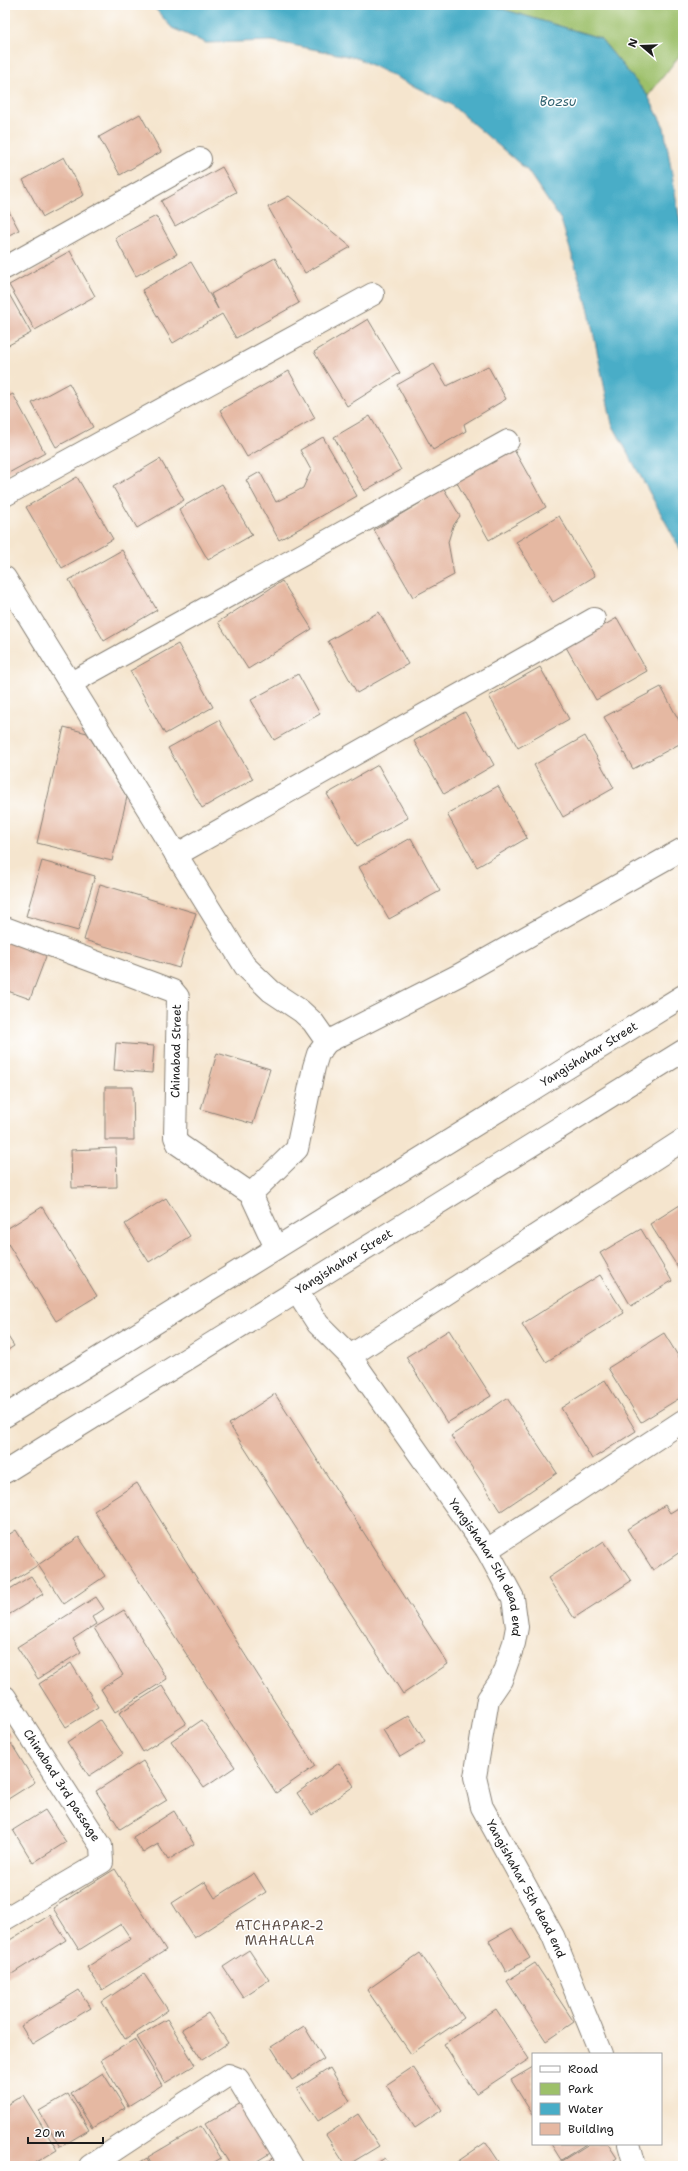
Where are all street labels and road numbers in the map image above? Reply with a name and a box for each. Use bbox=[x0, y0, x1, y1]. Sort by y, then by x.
street label: Chinabad Street bbox=[167, 1004, 185, 1098]
street label: Yangishahar Street bbox=[537, 1018, 641, 1090]
street label: Yangishahar Street bbox=[292, 1225, 395, 1298]
street label: Yangishahar 5th dead end bbox=[445, 1495, 525, 1638]
street label: Chinabad 3rd passage bbox=[20, 1726, 104, 1845]
street label: Yangishahar 5th dead end bbox=[482, 1817, 569, 1961]

